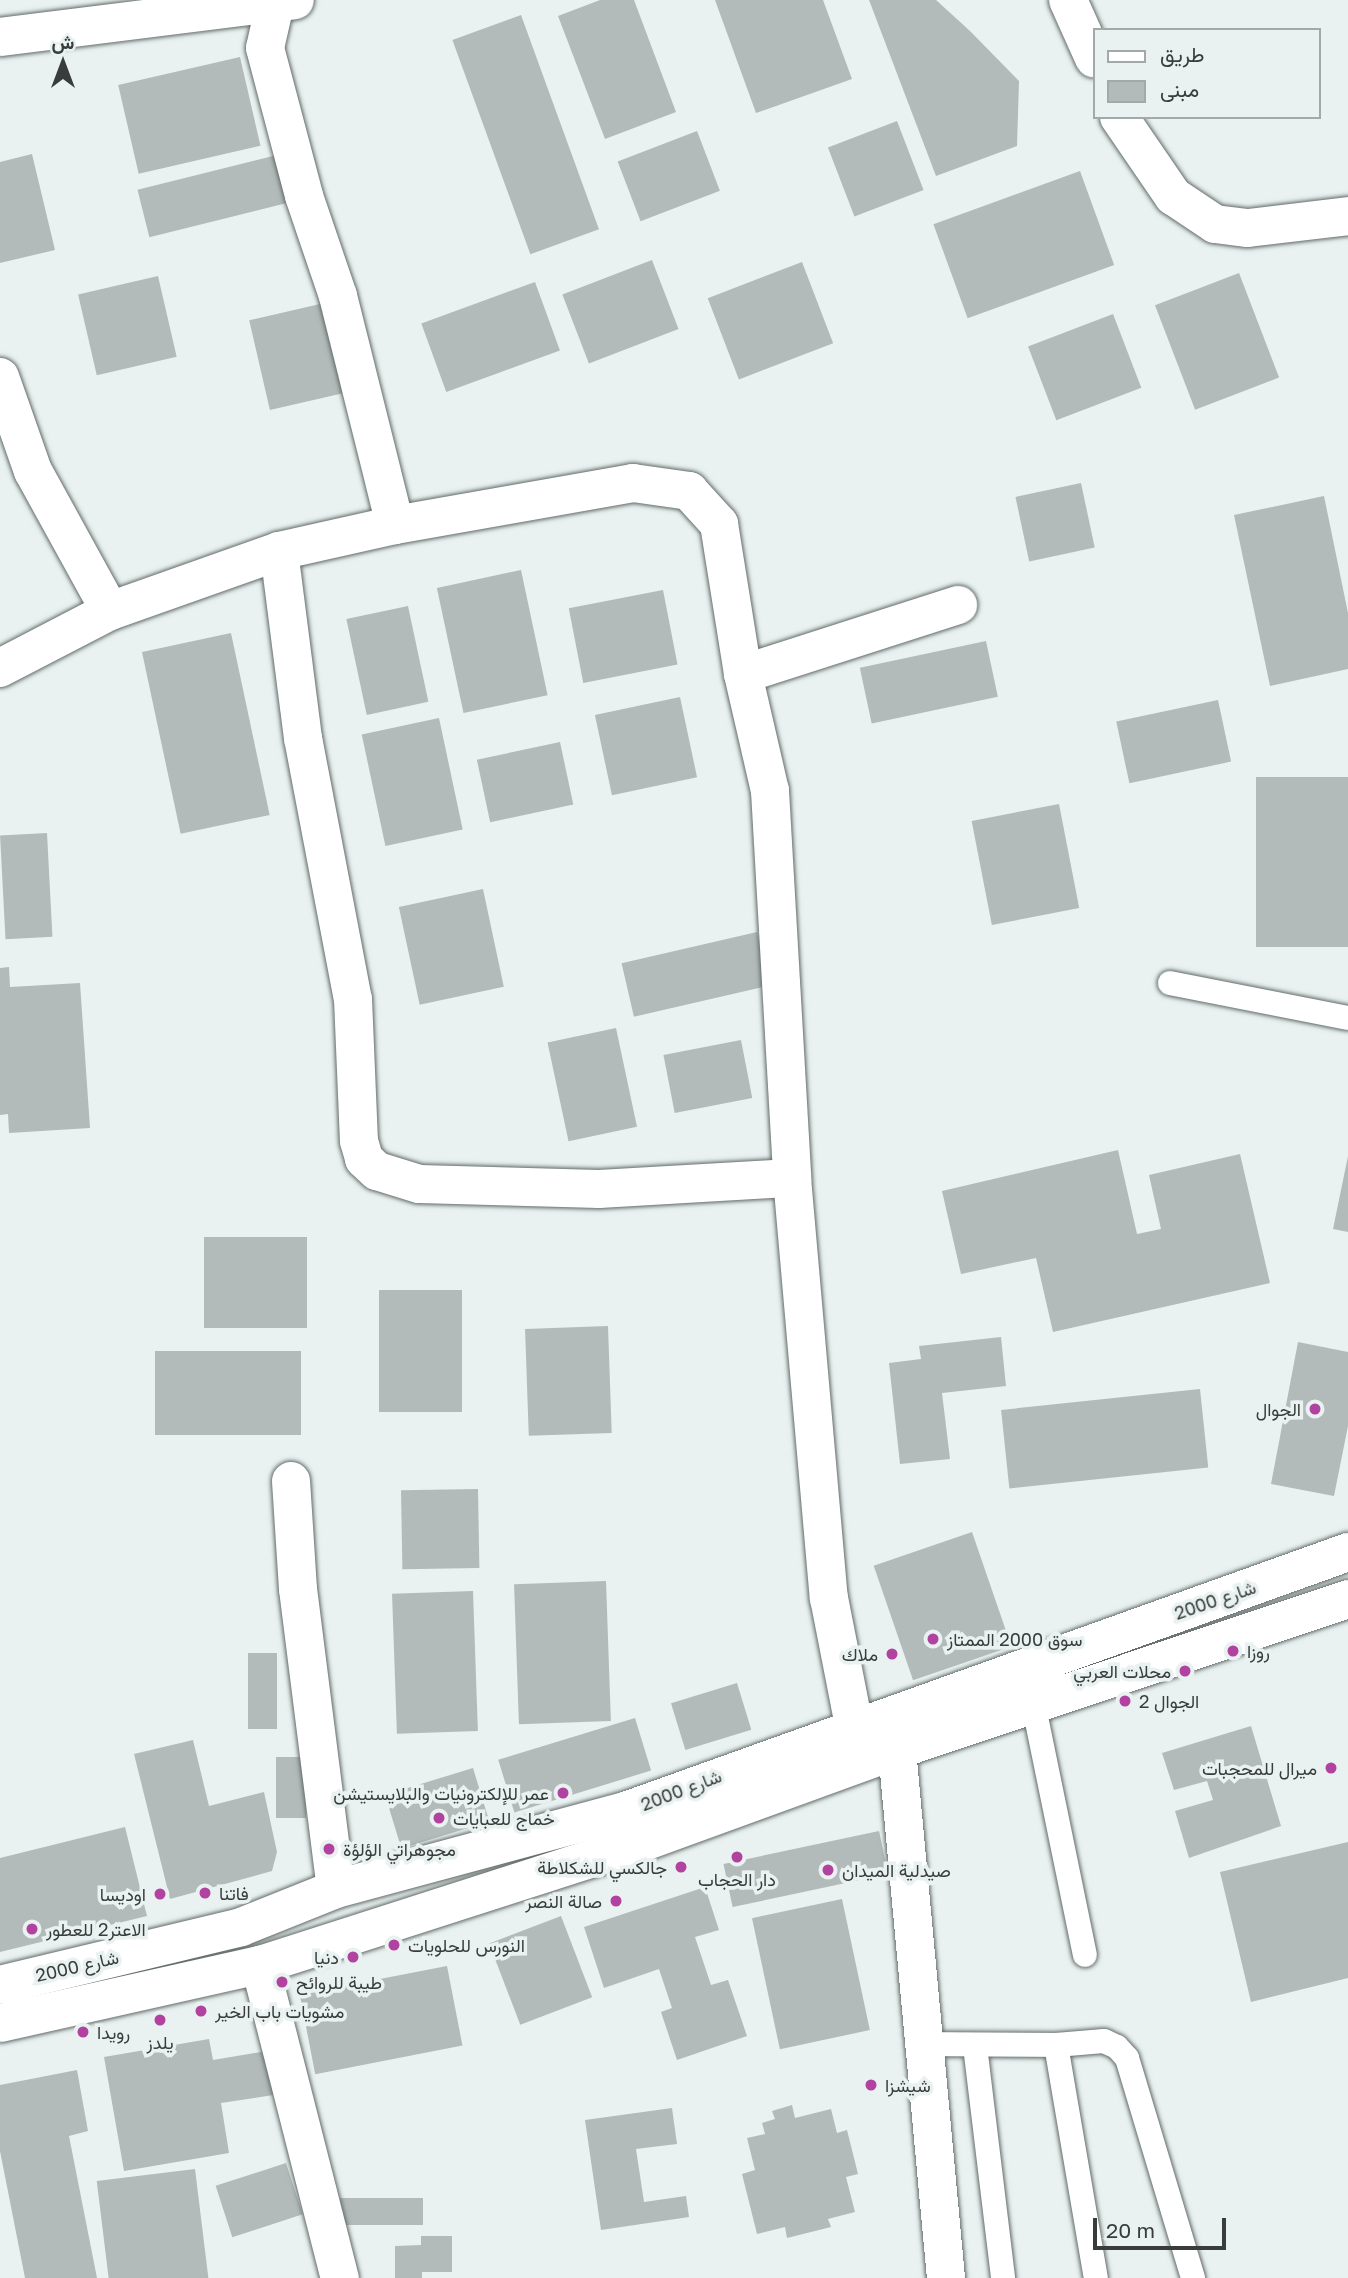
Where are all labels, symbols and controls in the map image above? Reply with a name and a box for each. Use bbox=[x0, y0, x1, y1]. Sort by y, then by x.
north arrow bbox=[28, 28, 98, 98]
legend bbox=[1092, 28, 1320, 119]
text: ش bbox=[52, 30, 74, 53]
text: طريق bbox=[1160, 41, 1205, 67]
text: مبنى bbox=[1160, 76, 1199, 102]
place label: الجوال bbox=[1256, 1398, 1301, 1420]
marker: الجوال bbox=[1307, 1401, 1323, 1417]
street label: شارع 2000 bbox=[1171, 1576, 1259, 1624]
place label: سوق 2000 الممتاز bbox=[947, 1628, 1082, 1650]
marker: سوق 2000 الممتاز bbox=[925, 1631, 941, 1647]
place label: روزا bbox=[1247, 1640, 1270, 1662]
place label: ملاك bbox=[842, 1643, 878, 1665]
marker: روزا bbox=[1225, 1643, 1241, 1659]
marker: ملاك bbox=[884, 1646, 900, 1662]
place label: محلات العربي bbox=[1073, 1660, 1171, 1682]
marker: محلات العربي bbox=[1177, 1663, 1193, 1679]
place label: الجوال 2 bbox=[1139, 1690, 1199, 1712]
marker: الجوال 2 bbox=[1117, 1693, 1133, 1709]
place label: ميرال للمحجبات bbox=[1202, 1757, 1317, 1779]
marker: ميرال للمحجبات bbox=[1323, 1760, 1339, 1776]
street label: شارع 2000 bbox=[638, 1765, 724, 1815]
place label: عمر للإلكترونيات والبلايستيشن bbox=[333, 1782, 549, 1804]
marker: عمر للإلكترونيات والبلايستيشن bbox=[555, 1785, 571, 1801]
place label: خماج للعبايات bbox=[453, 1807, 555, 1829]
marker: خماج للعبايات bbox=[431, 1810, 447, 1826]
place label: مجوهراتي الؤلؤة bbox=[343, 1838, 456, 1860]
marker: مجوهراتي الؤلؤة bbox=[321, 1841, 337, 1857]
marker: دار الحجاب bbox=[729, 1849, 745, 1865]
place label: جالكسي للشكلاطة bbox=[537, 1856, 667, 1878]
marker: جالكسي للشكلاطة bbox=[673, 1859, 689, 1875]
place label: صيدلية الميدان bbox=[842, 1859, 951, 1881]
marker: صيدلية الميدان bbox=[820, 1862, 836, 1878]
place label: دار الحجاب bbox=[698, 1868, 776, 1890]
place label: فاتنا bbox=[219, 1882, 249, 1904]
place label: اوديسا bbox=[100, 1883, 146, 1905]
marker: فاتنا bbox=[197, 1885, 213, 1901]
marker: اوديسا bbox=[152, 1886, 168, 1902]
place label: صالة النصر bbox=[525, 1890, 602, 1912]
marker: صالة النصر bbox=[608, 1893, 624, 1909]
place label: الاعتر2 للعطور bbox=[46, 1918, 146, 1940]
marker: الاعتر2 للعطور bbox=[24, 1921, 40, 1937]
place label: النورس للحلويات bbox=[408, 1934, 525, 1956]
marker: النورس للحلويات bbox=[386, 1937, 402, 1953]
street label: شارع 2000 bbox=[33, 1946, 121, 1986]
place label: دنيا bbox=[314, 1946, 339, 1968]
marker: دنيا bbox=[345, 1949, 361, 1965]
place label: طيبة للروائح bbox=[296, 1971, 382, 1993]
marker: طيبة للروائح bbox=[274, 1974, 290, 1990]
place label: مشويات باب الخير bbox=[215, 2000, 344, 2022]
marker: مشويات باب الخير bbox=[193, 2003, 209, 2019]
marker: يلدز bbox=[152, 2012, 168, 2028]
place label: رويدا bbox=[97, 2021, 130, 2043]
marker: رويدا bbox=[75, 2024, 91, 2040]
place label: يلدز bbox=[146, 2031, 174, 2053]
place label: شيشزا bbox=[885, 2074, 931, 2096]
marker: شيشزا bbox=[863, 2077, 879, 2093]
scale bar bbox=[1096, 2204, 1229, 2248]
text: 20 m bbox=[1106, 2217, 1155, 2243]

